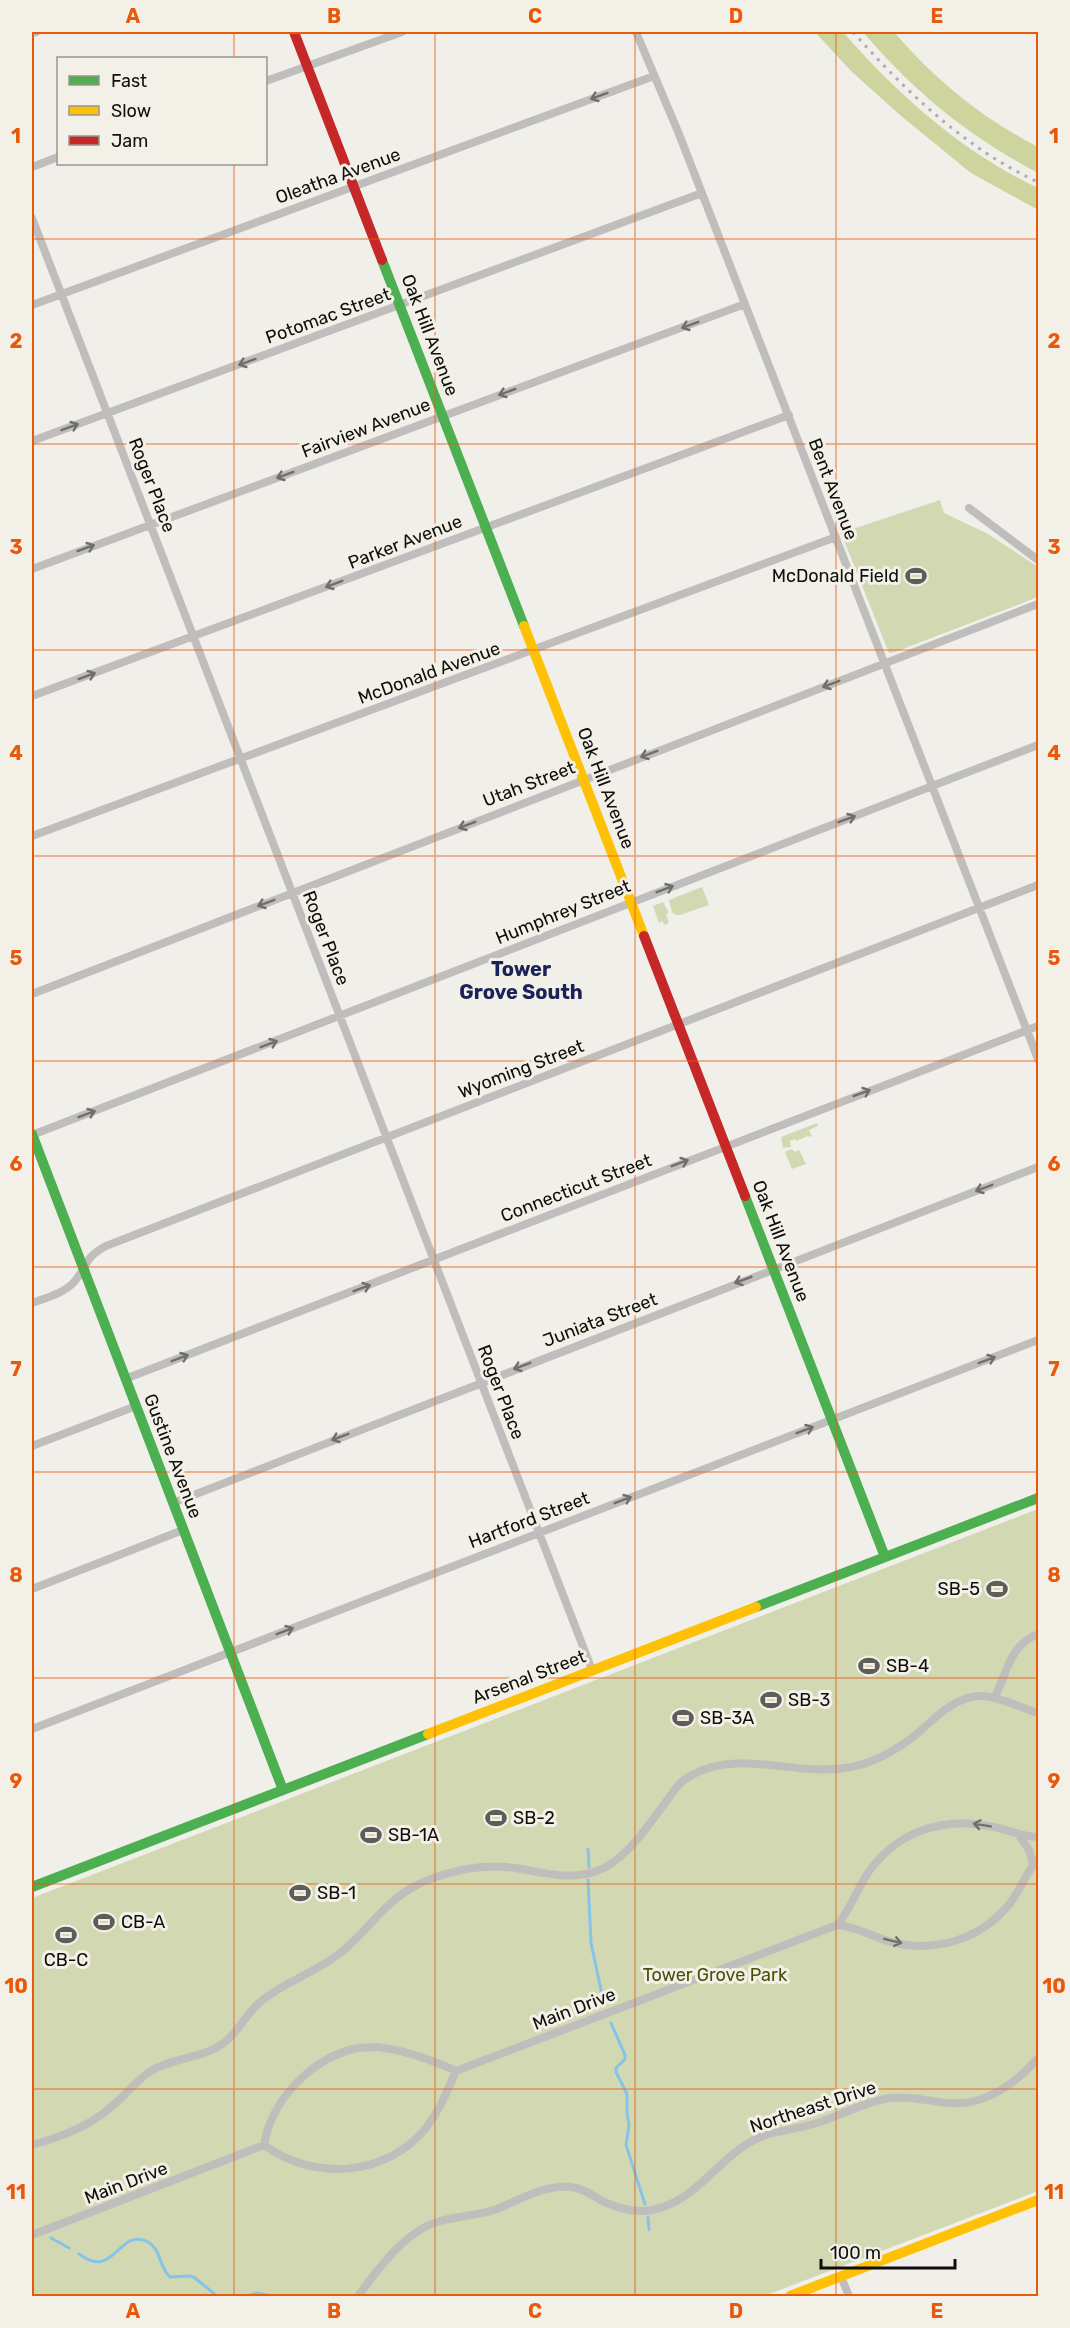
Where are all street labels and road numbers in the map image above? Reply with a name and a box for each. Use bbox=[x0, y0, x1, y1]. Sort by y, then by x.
street label: Oleatha Avenue bbox=[272, 143, 404, 209]
street label: Oak Hill Avenue bbox=[397, 271, 463, 399]
street label: Potomac Street bbox=[263, 283, 393, 349]
street label: Fairview Avenue bbox=[298, 393, 434, 463]
street label: Roger Place bbox=[124, 435, 180, 535]
street label: Bent Avenue bbox=[804, 435, 862, 543]
street label: Parker Avenue bbox=[345, 510, 465, 574]
street label: McDonald Avenue bbox=[355, 637, 503, 709]
street label: Oak Hill Avenue bbox=[573, 724, 639, 852]
street label: Utah Street bbox=[480, 756, 578, 812]
street label: Humphrey Street bbox=[492, 875, 634, 949]
street label: Roger Place bbox=[298, 888, 354, 988]
street label: Wyoming Street bbox=[455, 1035, 587, 1103]
street label: Connecticut Street bbox=[497, 1149, 655, 1227]
street label: Oak Hill Avenue bbox=[748, 1177, 814, 1305]
street label: Juniata Street bbox=[540, 1288, 660, 1352]
street label: Roger Place bbox=[473, 1342, 529, 1442]
street label: Gustine Avenue bbox=[139, 1391, 207, 1521]
street label: Hartford Street bbox=[466, 1487, 592, 1553]
street label: Arsenal Street bbox=[469, 1645, 589, 1709]
street label: Main Drive bbox=[529, 1983, 619, 2035]
street label: Northeast Drive bbox=[747, 2076, 879, 2138]
street label: Main Drive bbox=[81, 2157, 171, 2209]

